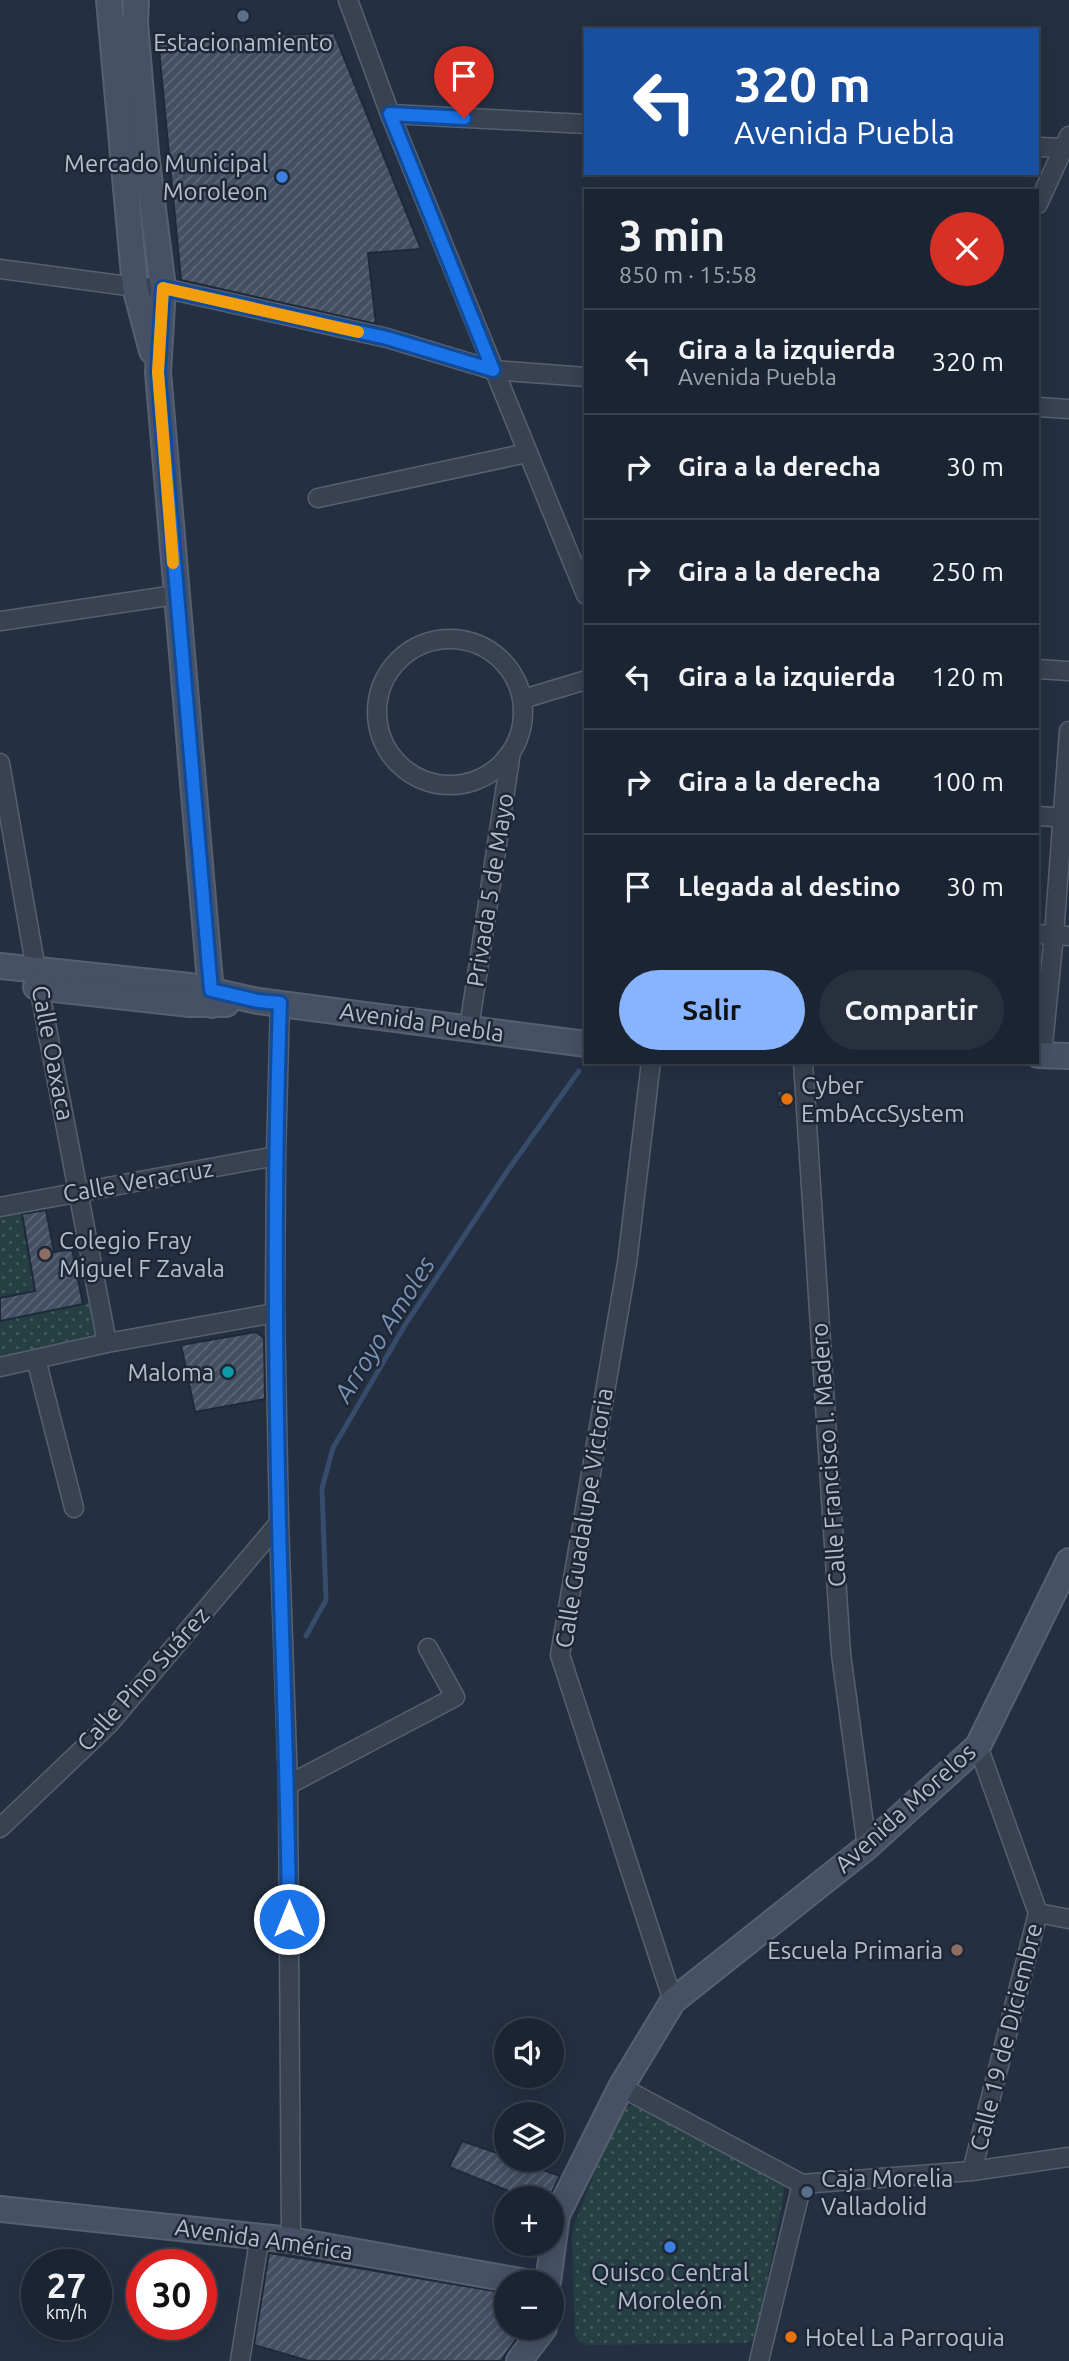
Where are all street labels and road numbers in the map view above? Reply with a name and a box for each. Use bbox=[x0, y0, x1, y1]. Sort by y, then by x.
street label: Privada 5 de Mayo bbox=[461, 791, 519, 989]
street label: Calle Oaxaca bbox=[27, 983, 79, 1123]
street label: Avenida Puebla bbox=[338, 997, 506, 1047]
street label: Calle Veracruz bbox=[61, 1154, 215, 1208]
street label: Calle Francisco I. Madero bbox=[805, 1322, 851, 1588]
street label: Calle Guadalupe Victoria bbox=[550, 1386, 618, 1650]
street label: Calle Pino Suárez bbox=[71, 1602, 215, 1756]
street label: Avenida Morelos bbox=[829, 1738, 981, 1878]
street label: Calle 19 de Diciembre bbox=[965, 1920, 1047, 2154]
street label: Avenida América bbox=[173, 2213, 355, 2265]

